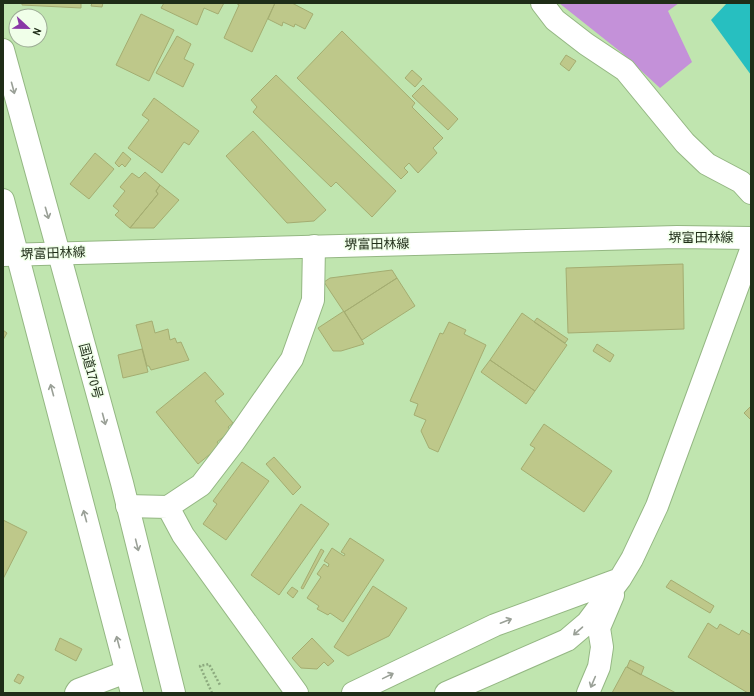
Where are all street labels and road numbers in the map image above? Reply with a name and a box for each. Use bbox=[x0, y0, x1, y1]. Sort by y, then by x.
street label: 堺富田林線 bbox=[668, 229, 734, 246]
street label: 堺富田林線 bbox=[344, 235, 410, 253]
street label: 堺富田林線 bbox=[20, 243, 86, 263]
street label: 国道170号 bbox=[75, 341, 107, 401]

